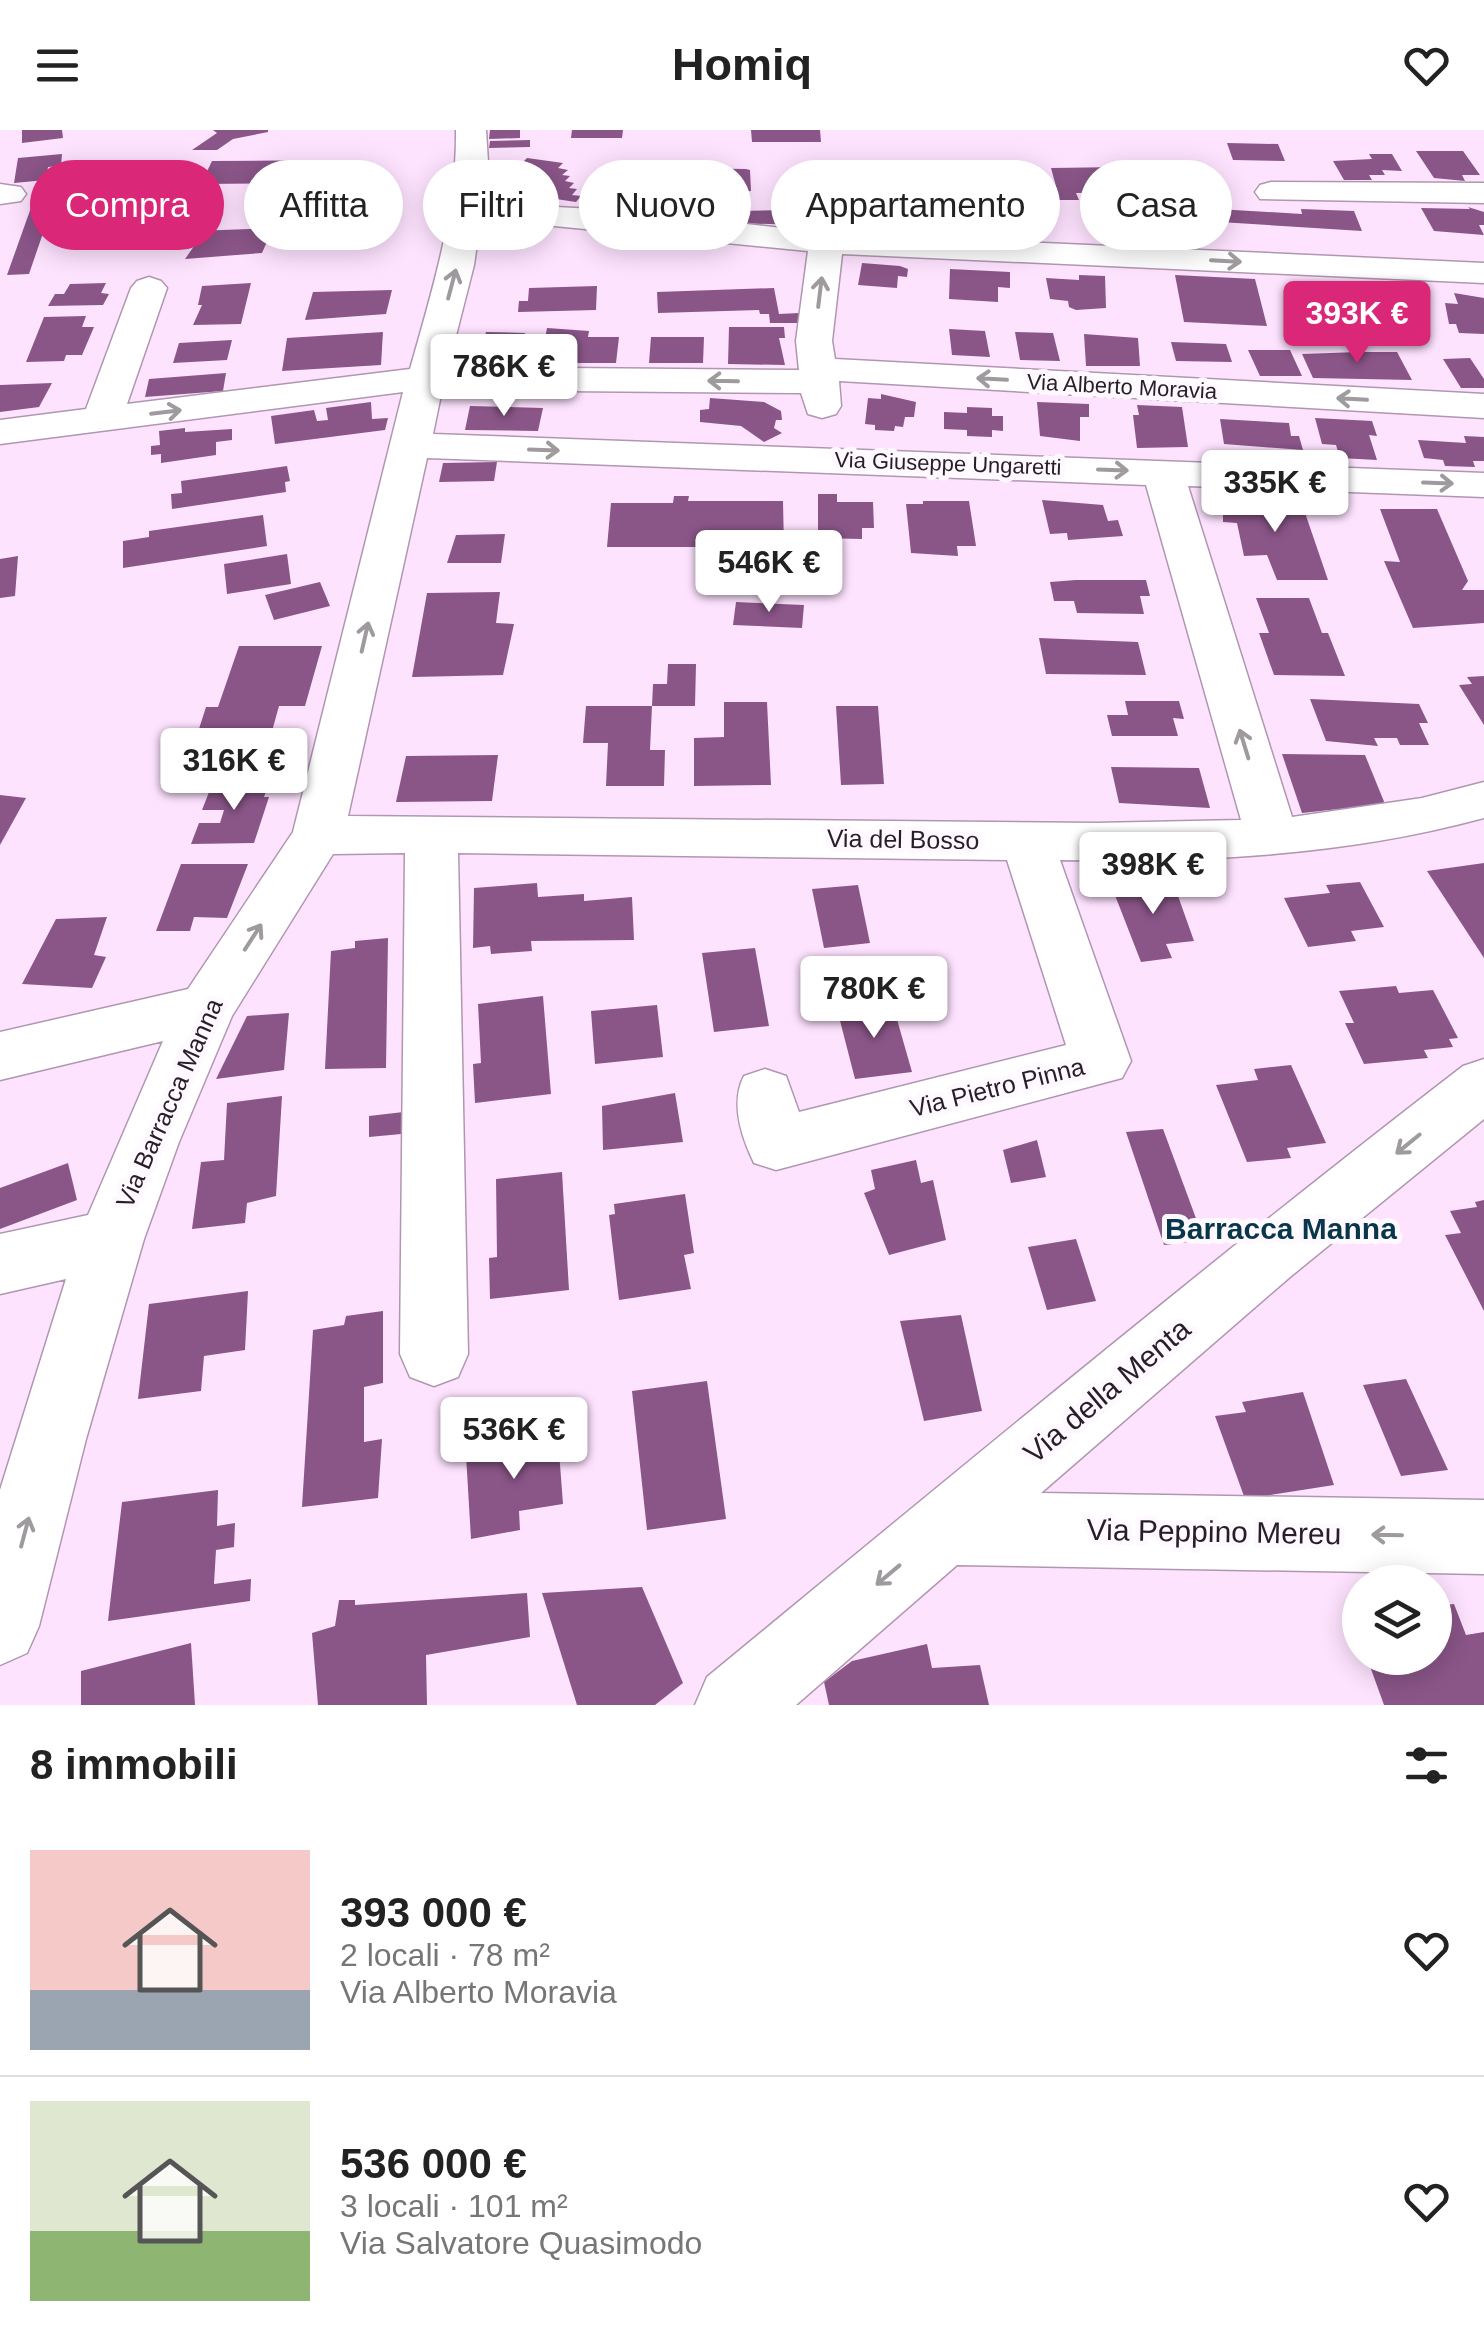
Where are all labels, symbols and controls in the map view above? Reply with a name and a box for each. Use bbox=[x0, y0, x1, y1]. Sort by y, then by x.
icon: menu bbox=[30, 38, 85, 93]
icon: heart bbox=[1399, 38, 1454, 93]
text: Homiq bbox=[672, 39, 812, 90]
chip: Compra bbox=[30, 160, 224, 250]
chip: Affitta bbox=[244, 160, 403, 250]
chip: Filtri bbox=[423, 160, 559, 250]
chip: Nuovo bbox=[579, 160, 751, 250]
chip: Appartamento bbox=[771, 160, 1060, 250]
chip: Casa bbox=[1080, 160, 1232, 250]
one-way arrow bbox=[1210, 252, 1242, 271]
one-way arrow bbox=[443, 269, 462, 300]
one-way arrow bbox=[811, 277, 830, 309]
pin: 393K € bbox=[1276, 281, 1438, 366]
text: 393K € bbox=[1305, 295, 1409, 331]
pin: 786K € bbox=[423, 334, 585, 419]
text: 786K € bbox=[452, 348, 556, 384]
one-way arrow bbox=[977, 369, 1009, 388]
street label: Via Alberto Moravia bbox=[1026, 369, 1218, 404]
one-way arrow bbox=[707, 372, 740, 390]
one-way arrow bbox=[1336, 389, 1368, 408]
one-way arrow bbox=[150, 402, 182, 420]
one-way arrow bbox=[527, 440, 559, 459]
street label: Via Giuseppe Ungaretti bbox=[834, 447, 1062, 480]
pin: 335K € bbox=[1194, 450, 1356, 535]
one-way arrow bbox=[1097, 460, 1129, 479]
text: 335K € bbox=[1223, 464, 1327, 500]
one-way arrow bbox=[1421, 474, 1453, 493]
pin: 546K € bbox=[688, 530, 850, 615]
text: 546K € bbox=[717, 544, 821, 580]
one-way arrow bbox=[357, 622, 375, 654]
pin: 316K € bbox=[153, 728, 315, 813]
one-way arrow bbox=[1234, 729, 1252, 760]
text: 316K € bbox=[182, 742, 286, 778]
street label: Via del Bosso bbox=[827, 824, 979, 854]
pin: 398K € bbox=[1072, 832, 1234, 917]
text: 398K € bbox=[1101, 846, 1205, 882]
one-way arrow bbox=[242, 923, 263, 952]
pin: 780K € bbox=[793, 956, 955, 1041]
text: 780K € bbox=[822, 970, 926, 1006]
street label: Via Barracca Manna bbox=[110, 994, 228, 1212]
street label: Via Pietro Pinna bbox=[907, 1052, 1087, 1122]
one-way arrow bbox=[1395, 1133, 1421, 1155]
district label: Barracca Manna bbox=[1165, 1212, 1397, 1245]
street label: Via della Menta bbox=[1017, 1311, 1197, 1470]
pin: 536K € bbox=[433, 1397, 595, 1482]
text: 536K € bbox=[462, 1411, 566, 1447]
street label: Via Peppino Mereu bbox=[1086, 1513, 1342, 1550]
one-way arrow bbox=[16, 1517, 35, 1548]
one-way arrow bbox=[1371, 1525, 1403, 1544]
one-way arrow bbox=[876, 1563, 901, 1586]
map controls bbox=[1342, 1565, 1452, 1675]
button: layers bbox=[1342, 1565, 1452, 1675]
icon: filters bbox=[1399, 1738, 1454, 1793]
text: 8 immobili bbox=[30, 1741, 238, 1788]
text: 393 000 € bbox=[340, 1889, 527, 1936]
icon: home bbox=[110, 1890, 230, 2010]
icon: heart bbox=[1399, 1923, 1454, 1978]
text: 2 locali · 78 m² bbox=[340, 1937, 550, 1973]
text: Via Alberto Moravia bbox=[340, 1974, 617, 2010]
text: 536 000 € bbox=[340, 2140, 527, 2187]
icon: home bbox=[110, 2141, 230, 2261]
icon: heart bbox=[1399, 2174, 1454, 2229]
text: 3 locali · 101 m² bbox=[340, 2188, 568, 2224]
text: Via Salvatore Quasimodo bbox=[340, 2225, 702, 2261]

